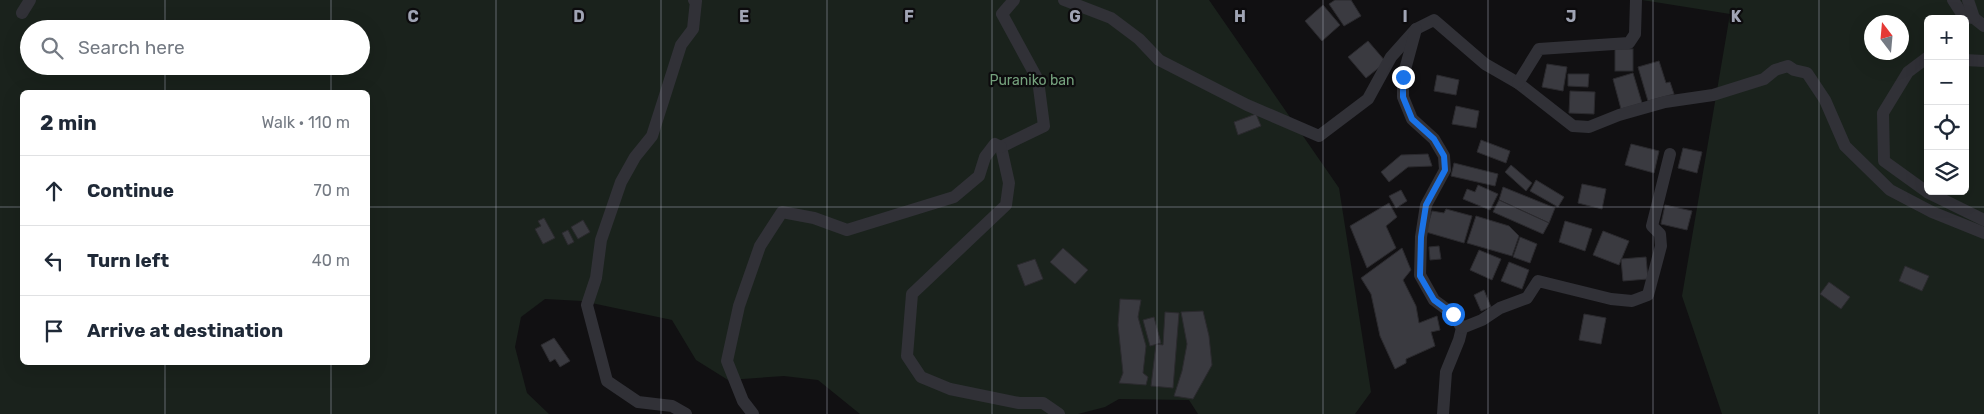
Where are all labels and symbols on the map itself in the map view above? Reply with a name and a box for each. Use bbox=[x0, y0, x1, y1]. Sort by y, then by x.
text: C bbox=[407, 7, 419, 26]
text: D bbox=[573, 7, 585, 26]
text: E bbox=[739, 7, 749, 26]
text: F bbox=[904, 7, 914, 26]
text: G bbox=[1069, 7, 1081, 26]
text: H bbox=[1234, 7, 1246, 26]
text: I bbox=[1402, 7, 1408, 26]
text: J bbox=[1566, 7, 1576, 26]
text: K bbox=[1731, 7, 1742, 26]
north arrow bbox=[1864, 15, 1909, 60]
route end bbox=[1392, 66, 1415, 89]
park label: Puraniko ban bbox=[989, 72, 1075, 89]
route start bbox=[1442, 303, 1465, 326]

